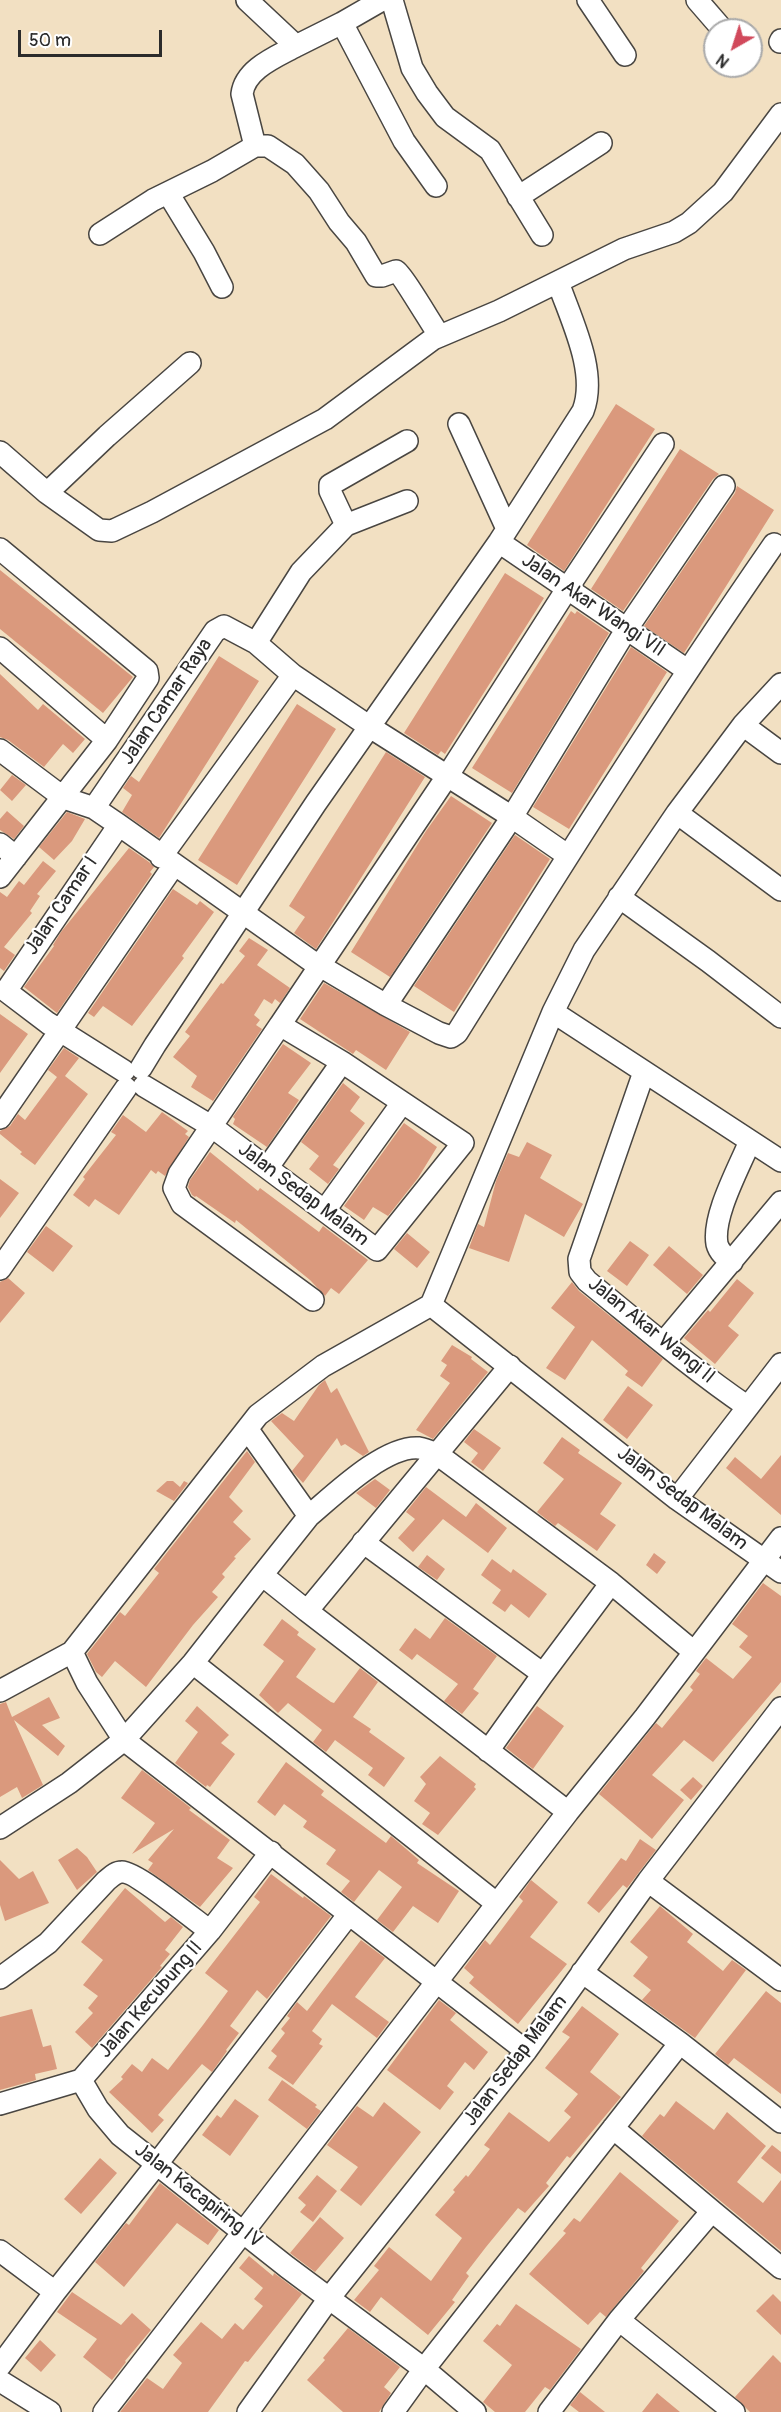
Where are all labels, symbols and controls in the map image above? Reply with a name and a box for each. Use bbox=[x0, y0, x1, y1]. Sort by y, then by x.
scale bar bbox=[21, 18, 165, 56]
north arrow bbox=[703, 18, 763, 78]
text: 50 m bbox=[29, 29, 71, 52]
text: N bbox=[712, 49, 733, 72]
street label: Jalan Akar Wangi VII bbox=[516, 549, 670, 663]
street label: Jalan Camar Raya bbox=[116, 634, 218, 770]
street label: Jalan Camar I bbox=[20, 852, 104, 960]
street label: Jalan Sedap Malam bbox=[233, 1138, 373, 1252]
street label: Jalan Akar Wangi II bbox=[583, 1272, 719, 1390]
street label: Jalan Sedap Malam bbox=[612, 1442, 752, 1556]
street label: Jalan Kecubung II bbox=[94, 1937, 208, 2063]
street label: Jalan Sedap Malam bbox=[459, 1991, 573, 2131]
street label: Jalan Kacapiring IV bbox=[129, 2139, 267, 2253]

